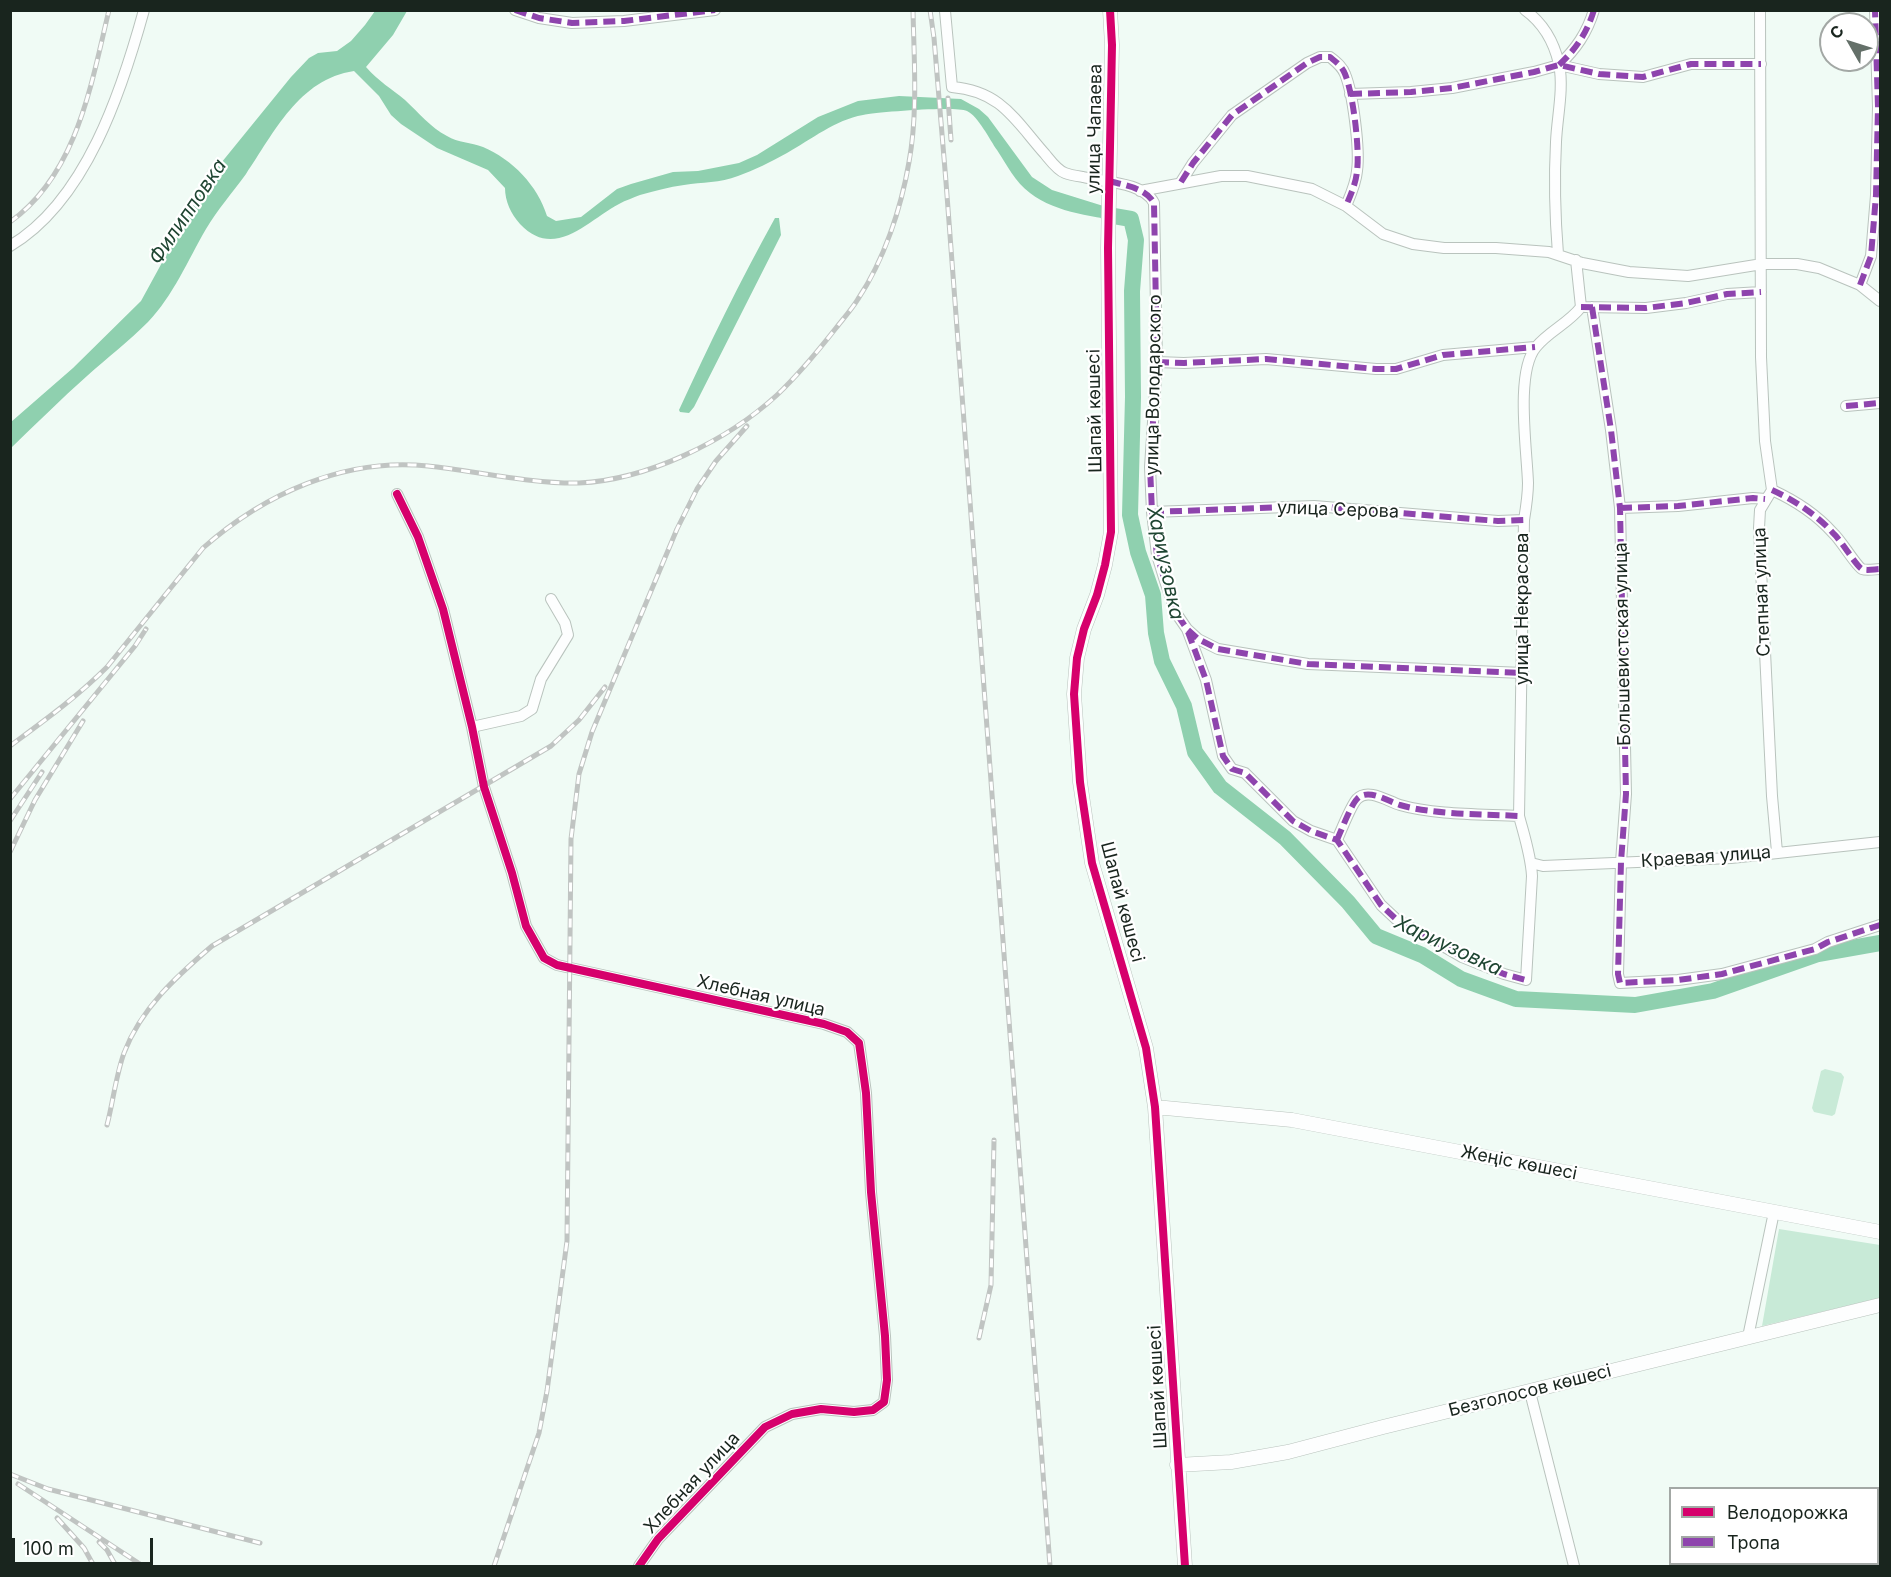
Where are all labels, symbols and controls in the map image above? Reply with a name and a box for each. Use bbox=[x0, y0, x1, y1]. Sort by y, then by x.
north arrow bbox=[1819, 12, 1879, 72]
text: С bbox=[1825, 21, 1848, 43]
street label: улица Чапаева bbox=[1083, 64, 1107, 194]
water label: Филипповка bbox=[144, 155, 232, 269]
street label: улица Володарского bbox=[1142, 294, 1166, 476]
street label: Шапай көшесі bbox=[1083, 349, 1107, 473]
street label: улица Серова bbox=[1277, 497, 1399, 523]
water label: Хариузовка bbox=[1141, 504, 1189, 622]
street label: Степная улица bbox=[1749, 527, 1775, 657]
street label: улица Некрасова bbox=[1512, 533, 1534, 685]
street label: Большевистская улица bbox=[1610, 542, 1636, 746]
street label: Шапай көшесі bbox=[1096, 839, 1148, 965]
street label: Краевая улица bbox=[1640, 842, 1772, 872]
water label: Хариузовка bbox=[1390, 911, 1506, 981]
street label: Хлебная улица bbox=[695, 971, 827, 1021]
street label: Жеңіс көшесі bbox=[1459, 1141, 1579, 1185]
street label: Шапай көшесі bbox=[1144, 1325, 1172, 1449]
street label: Безголосов көшесі bbox=[1446, 1360, 1614, 1422]
street label: Хлебная улица bbox=[640, 1428, 744, 1538]
legend bbox=[1669, 1487, 1879, 1565]
text: Велодорожка bbox=[1727, 1502, 1848, 1523]
scale bar bbox=[15, 1526, 156, 1564]
text: Тропа bbox=[1727, 1532, 1780, 1553]
text: 100 m bbox=[23, 1538, 74, 1559]

